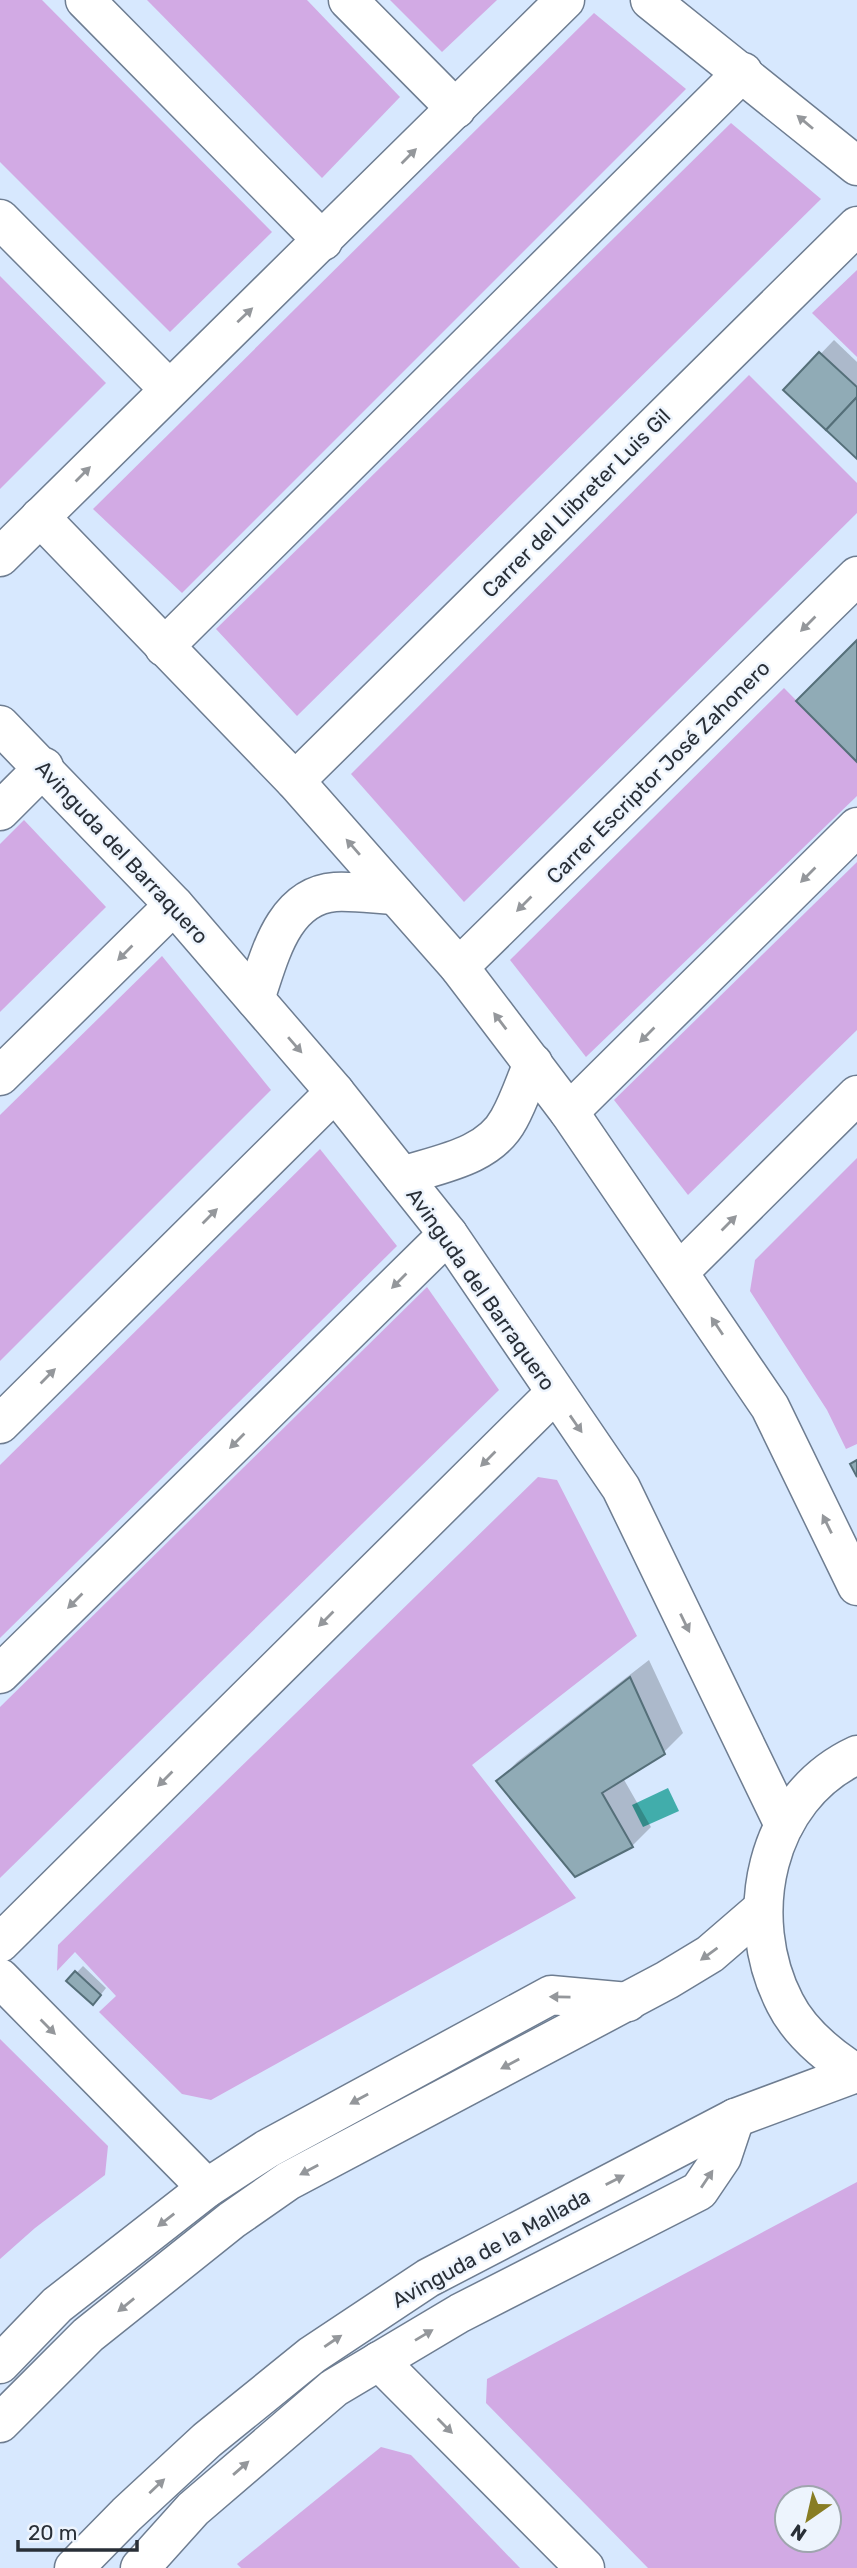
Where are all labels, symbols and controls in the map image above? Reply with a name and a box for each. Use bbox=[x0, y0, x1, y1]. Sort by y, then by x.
one-way arrow bbox=[796, 115, 814, 130]
one-way arrow bbox=[400, 148, 417, 165]
one-way arrow bbox=[237, 306, 254, 323]
street label: Carrer del Llibreter Luis Gil bbox=[477, 404, 675, 602]
one-way arrow bbox=[74, 465, 91, 482]
one-way arrow bbox=[800, 615, 817, 632]
street label: Carrer Escriptor José Zahonero bbox=[541, 655, 775, 889]
street label: Avinguda del Barraquero bbox=[30, 755, 214, 949]
one-way arrow bbox=[345, 838, 361, 856]
one-way arrow bbox=[801, 866, 817, 883]
one-way arrow bbox=[516, 895, 533, 911]
one-way arrow bbox=[117, 945, 134, 961]
one-way arrow bbox=[494, 1012, 508, 1030]
one-way arrow bbox=[639, 1026, 655, 1043]
one-way arrow bbox=[287, 1036, 303, 1054]
street label: Avinguda del Barraquero bbox=[401, 1183, 561, 1395]
one-way arrow bbox=[201, 1208, 218, 1224]
one-way arrow bbox=[720, 1214, 737, 1231]
one-way arrow bbox=[391, 1273, 408, 1289]
one-way arrow bbox=[710, 1317, 724, 1335]
one-way arrow bbox=[40, 1367, 57, 1384]
one-way arrow bbox=[569, 1415, 583, 1433]
one-way arrow bbox=[229, 1433, 245, 1449]
one-way arrow bbox=[480, 1451, 496, 1467]
one-way arrow bbox=[822, 1514, 833, 1534]
one-way arrow bbox=[67, 1592, 84, 1608]
one-way arrow bbox=[318, 1611, 335, 1628]
one-way arrow bbox=[680, 1613, 691, 1633]
one-way arrow bbox=[157, 1771, 174, 1787]
one-way arrow bbox=[700, 1946, 718, 1960]
one-way arrow bbox=[549, 1991, 571, 2002]
one-way arrow bbox=[39, 2018, 56, 2034]
one-way arrow bbox=[500, 2058, 520, 2070]
one-way arrow bbox=[349, 2093, 369, 2105]
one-way arrow bbox=[299, 2164, 319, 2176]
one-way arrow bbox=[701, 2169, 714, 2188]
one-way arrow bbox=[605, 2175, 625, 2186]
street label: Avinguda de la Mallada bbox=[388, 2183, 594, 2313]
one-way arrow bbox=[158, 2212, 176, 2227]
one-way arrow bbox=[117, 2297, 135, 2311]
one-way arrow bbox=[414, 2328, 433, 2341]
one-way arrow bbox=[323, 2335, 342, 2348]
one-way arrow bbox=[437, 2418, 454, 2435]
one-way arrow bbox=[232, 2460, 250, 2476]
one-way arrow bbox=[148, 2478, 165, 2494]
north arrow bbox=[773, 2484, 843, 2554]
scale bar bbox=[18, 2508, 136, 2552]
text: N bbox=[787, 2519, 811, 2546]
text: 20 m bbox=[28, 2520, 77, 2545]

